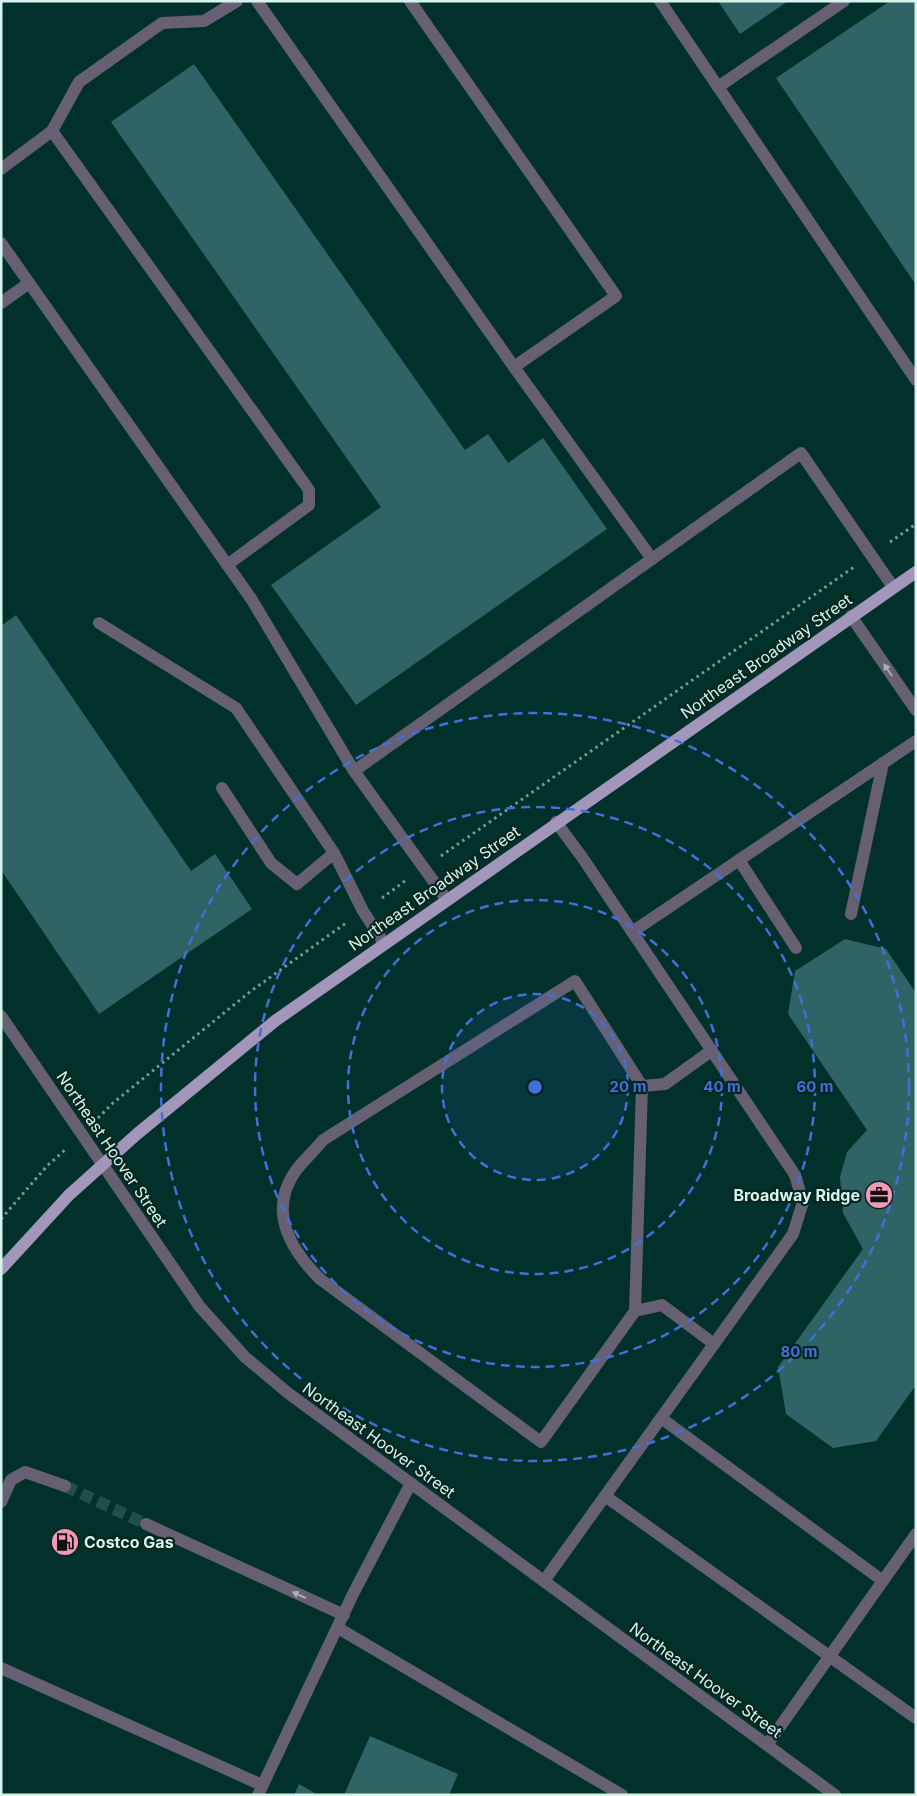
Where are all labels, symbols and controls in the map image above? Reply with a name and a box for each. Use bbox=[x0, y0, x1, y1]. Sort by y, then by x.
street label: Northeast Broadway Street bbox=[676, 589, 856, 723]
one-way arrow bbox=[883, 663, 893, 676]
street label: Northeast Broadway Street bbox=[344, 821, 524, 955]
street label: Northeast Hoover Street bbox=[52, 1067, 172, 1231]
text: 20 m bbox=[610, 1077, 646, 1096]
text: 40 m bbox=[703, 1077, 741, 1096]
text: 60 m bbox=[796, 1077, 834, 1096]
centre of rings bbox=[526, 1078, 544, 1096]
office icon: Broadway Ridge bbox=[864, 1180, 894, 1210]
place label: Broadway Ridge bbox=[733, 1185, 860, 1205]
text: 80 m bbox=[780, 1342, 818, 1361]
street label: Northeast Hoover Street bbox=[299, 1378, 459, 1502]
fuel station icon: Costco Gas bbox=[50, 1527, 80, 1557]
place label: Costco Gas bbox=[84, 1532, 174, 1552]
one-way arrow bbox=[292, 1590, 306, 1598]
street label: Northeast Hoover Street bbox=[626, 1618, 786, 1742]

